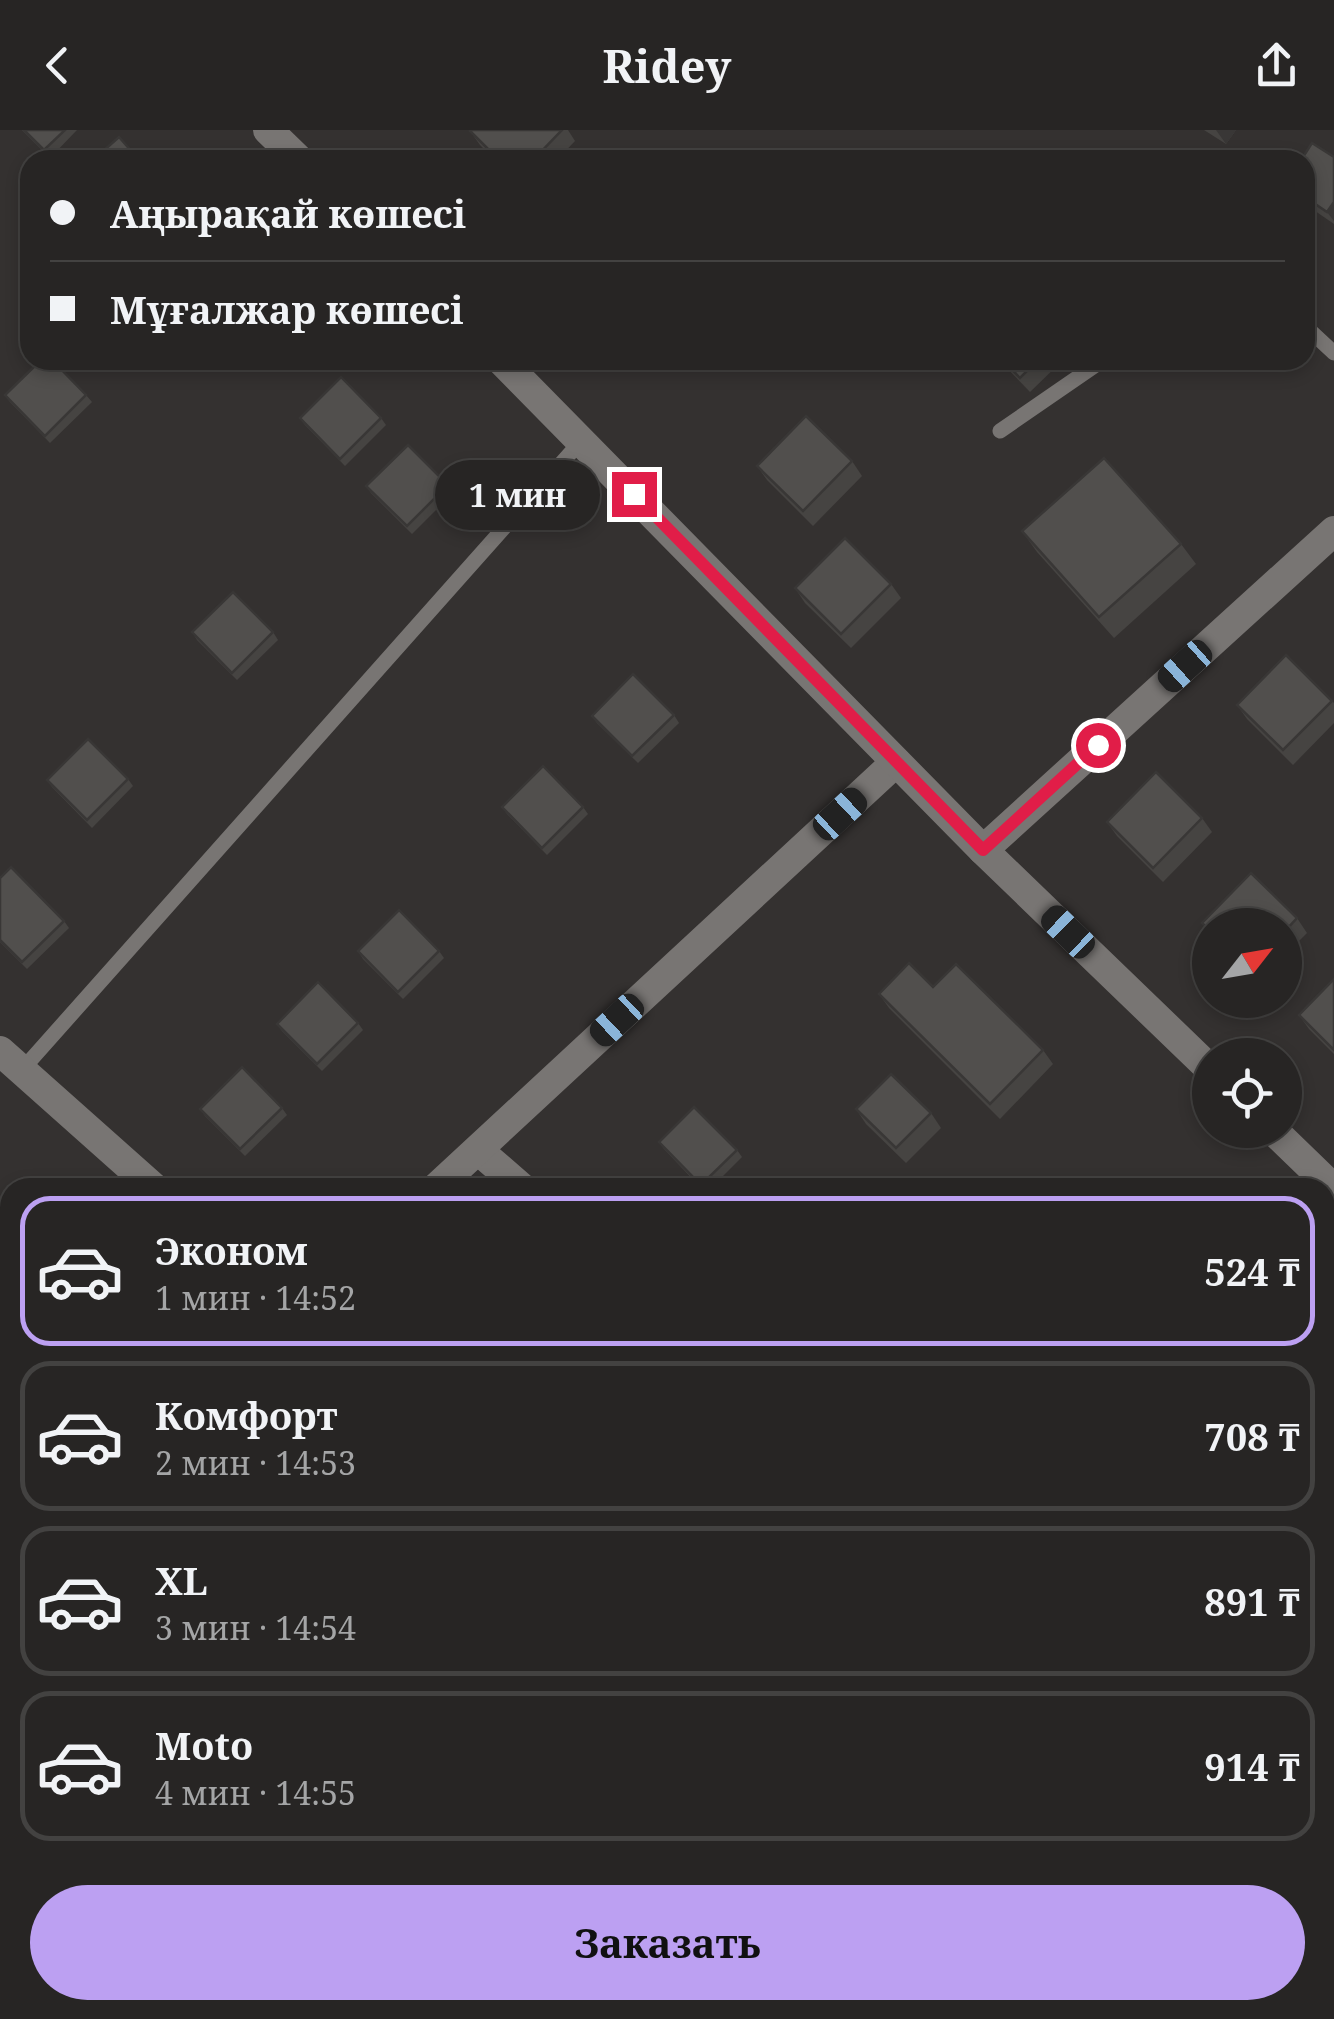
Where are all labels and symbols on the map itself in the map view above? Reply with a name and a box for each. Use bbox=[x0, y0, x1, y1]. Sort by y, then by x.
callout: 1 мин bbox=[434, 459, 599, 529]
route end bbox=[612, 472, 657, 517]
car bbox=[1153, 635, 1217, 697]
route start bbox=[1076, 723, 1121, 768]
car bbox=[808, 783, 872, 845]
car bbox=[1036, 900, 1100, 964]
north arrow bbox=[1192, 908, 1302, 1018]
car bbox=[585, 989, 649, 1051]

